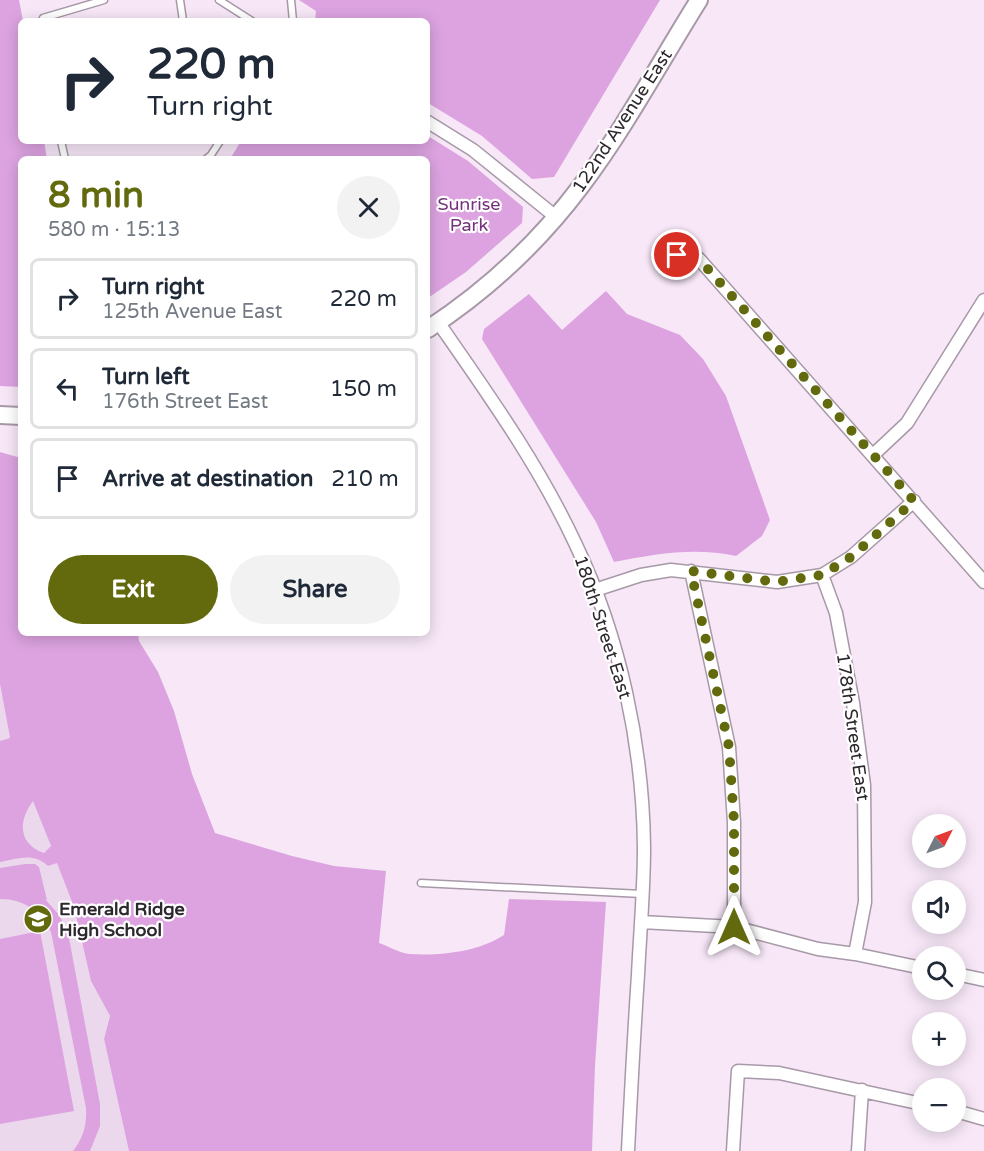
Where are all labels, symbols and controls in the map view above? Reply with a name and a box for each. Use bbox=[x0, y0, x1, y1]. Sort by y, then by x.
text: 220 m bbox=[147, 39, 276, 90]
icon: right bbox=[48, 42, 126, 120]
street label: 122nd Avenue East bbox=[567, 45, 677, 197]
text: Turn right bbox=[147, 90, 273, 123]
text: 8 min bbox=[48, 174, 144, 217]
button: close bbox=[337, 176, 400, 239]
park label: Sunrise Park bbox=[437, 193, 501, 236]
text: 580 m · 15:13 bbox=[48, 218, 180, 242]
pin bbox=[651, 229, 702, 280]
icon: arrive bbox=[660, 238, 693, 271]
text: Turn right bbox=[102, 274, 204, 300]
icon: right bbox=[51, 282, 84, 315]
text: 220 m bbox=[330, 286, 397, 312]
text: 125th Avenue East bbox=[102, 300, 283, 324]
text: Turn left bbox=[102, 364, 190, 390]
icon: left bbox=[51, 372, 84, 405]
text: 150 m bbox=[330, 376, 397, 402]
text: 176th Street East bbox=[102, 390, 268, 414]
icon: arrive bbox=[51, 462, 84, 495]
text: Arrive at destination bbox=[102, 466, 313, 492]
text: 210 m bbox=[331, 466, 399, 492]
street label: 180th Street East bbox=[569, 553, 637, 702]
button: Exit bbox=[48, 555, 218, 624]
button: Share bbox=[230, 555, 400, 624]
street label: 178th Street East bbox=[832, 651, 874, 803]
north arrow bbox=[912, 814, 966, 868]
map controls bbox=[912, 814, 966, 1132]
button: sound bbox=[912, 880, 966, 934]
position arrow bbox=[702, 895, 766, 959]
place label: Emerald Ridge High School bbox=[59, 898, 185, 941]
school or university icon: Emerald Ridge High School bbox=[22, 903, 54, 935]
button: search bbox=[912, 946, 966, 1000]
button: + bbox=[912, 1012, 966, 1066]
button: − bbox=[912, 1078, 966, 1132]

